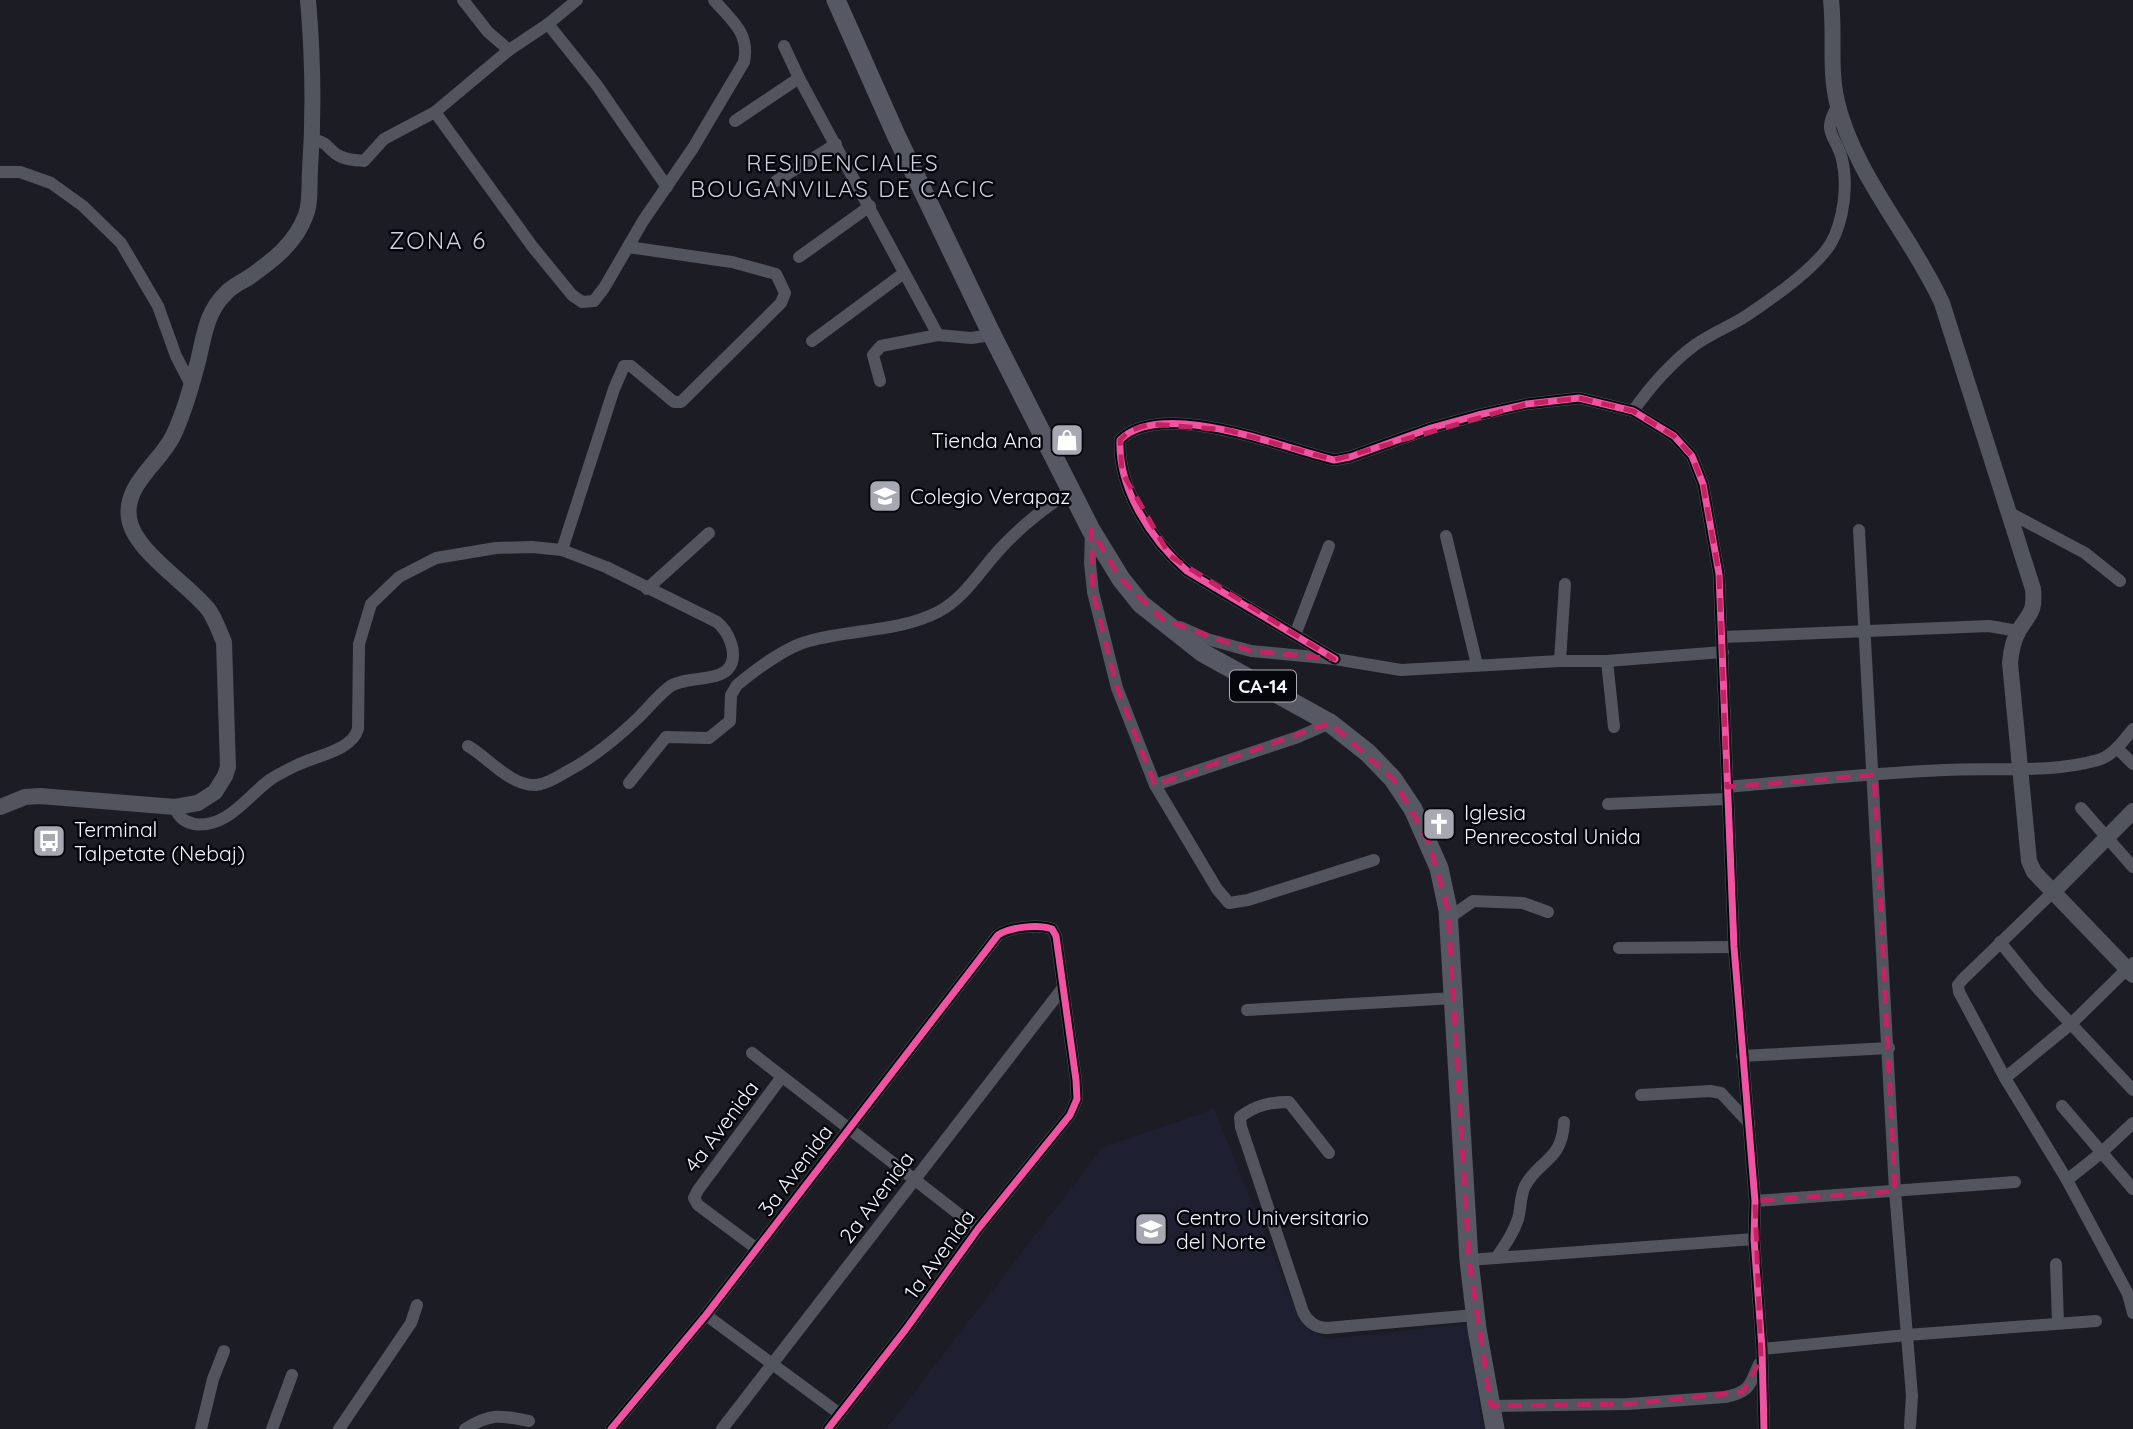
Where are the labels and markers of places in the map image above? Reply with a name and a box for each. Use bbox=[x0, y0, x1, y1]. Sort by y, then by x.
shop icon: Tienda Ana bbox=[1048, 421, 1086, 459]
place label: Tienda Ana bbox=[931, 427, 1042, 453]
school or university icon: Colegio Verapaz bbox=[866, 477, 904, 515]
place label: Colegio Verapaz bbox=[910, 483, 1070, 509]
place label: Iglesia Penrecostal Unida bbox=[1464, 799, 1641, 849]
church icon: Iglesia Penrecostal Unida bbox=[1420, 805, 1458, 843]
place label: Terminal Talpetate (Nebaj) bbox=[74, 816, 245, 866]
bus stop icon: Terminal Talpetate (Nebaj) bbox=[30, 822, 68, 860]
place label: Centro Universitario del Norte bbox=[1176, 1204, 1369, 1254]
school or university icon: Centro Universitario del Norte bbox=[1132, 1210, 1170, 1248]

